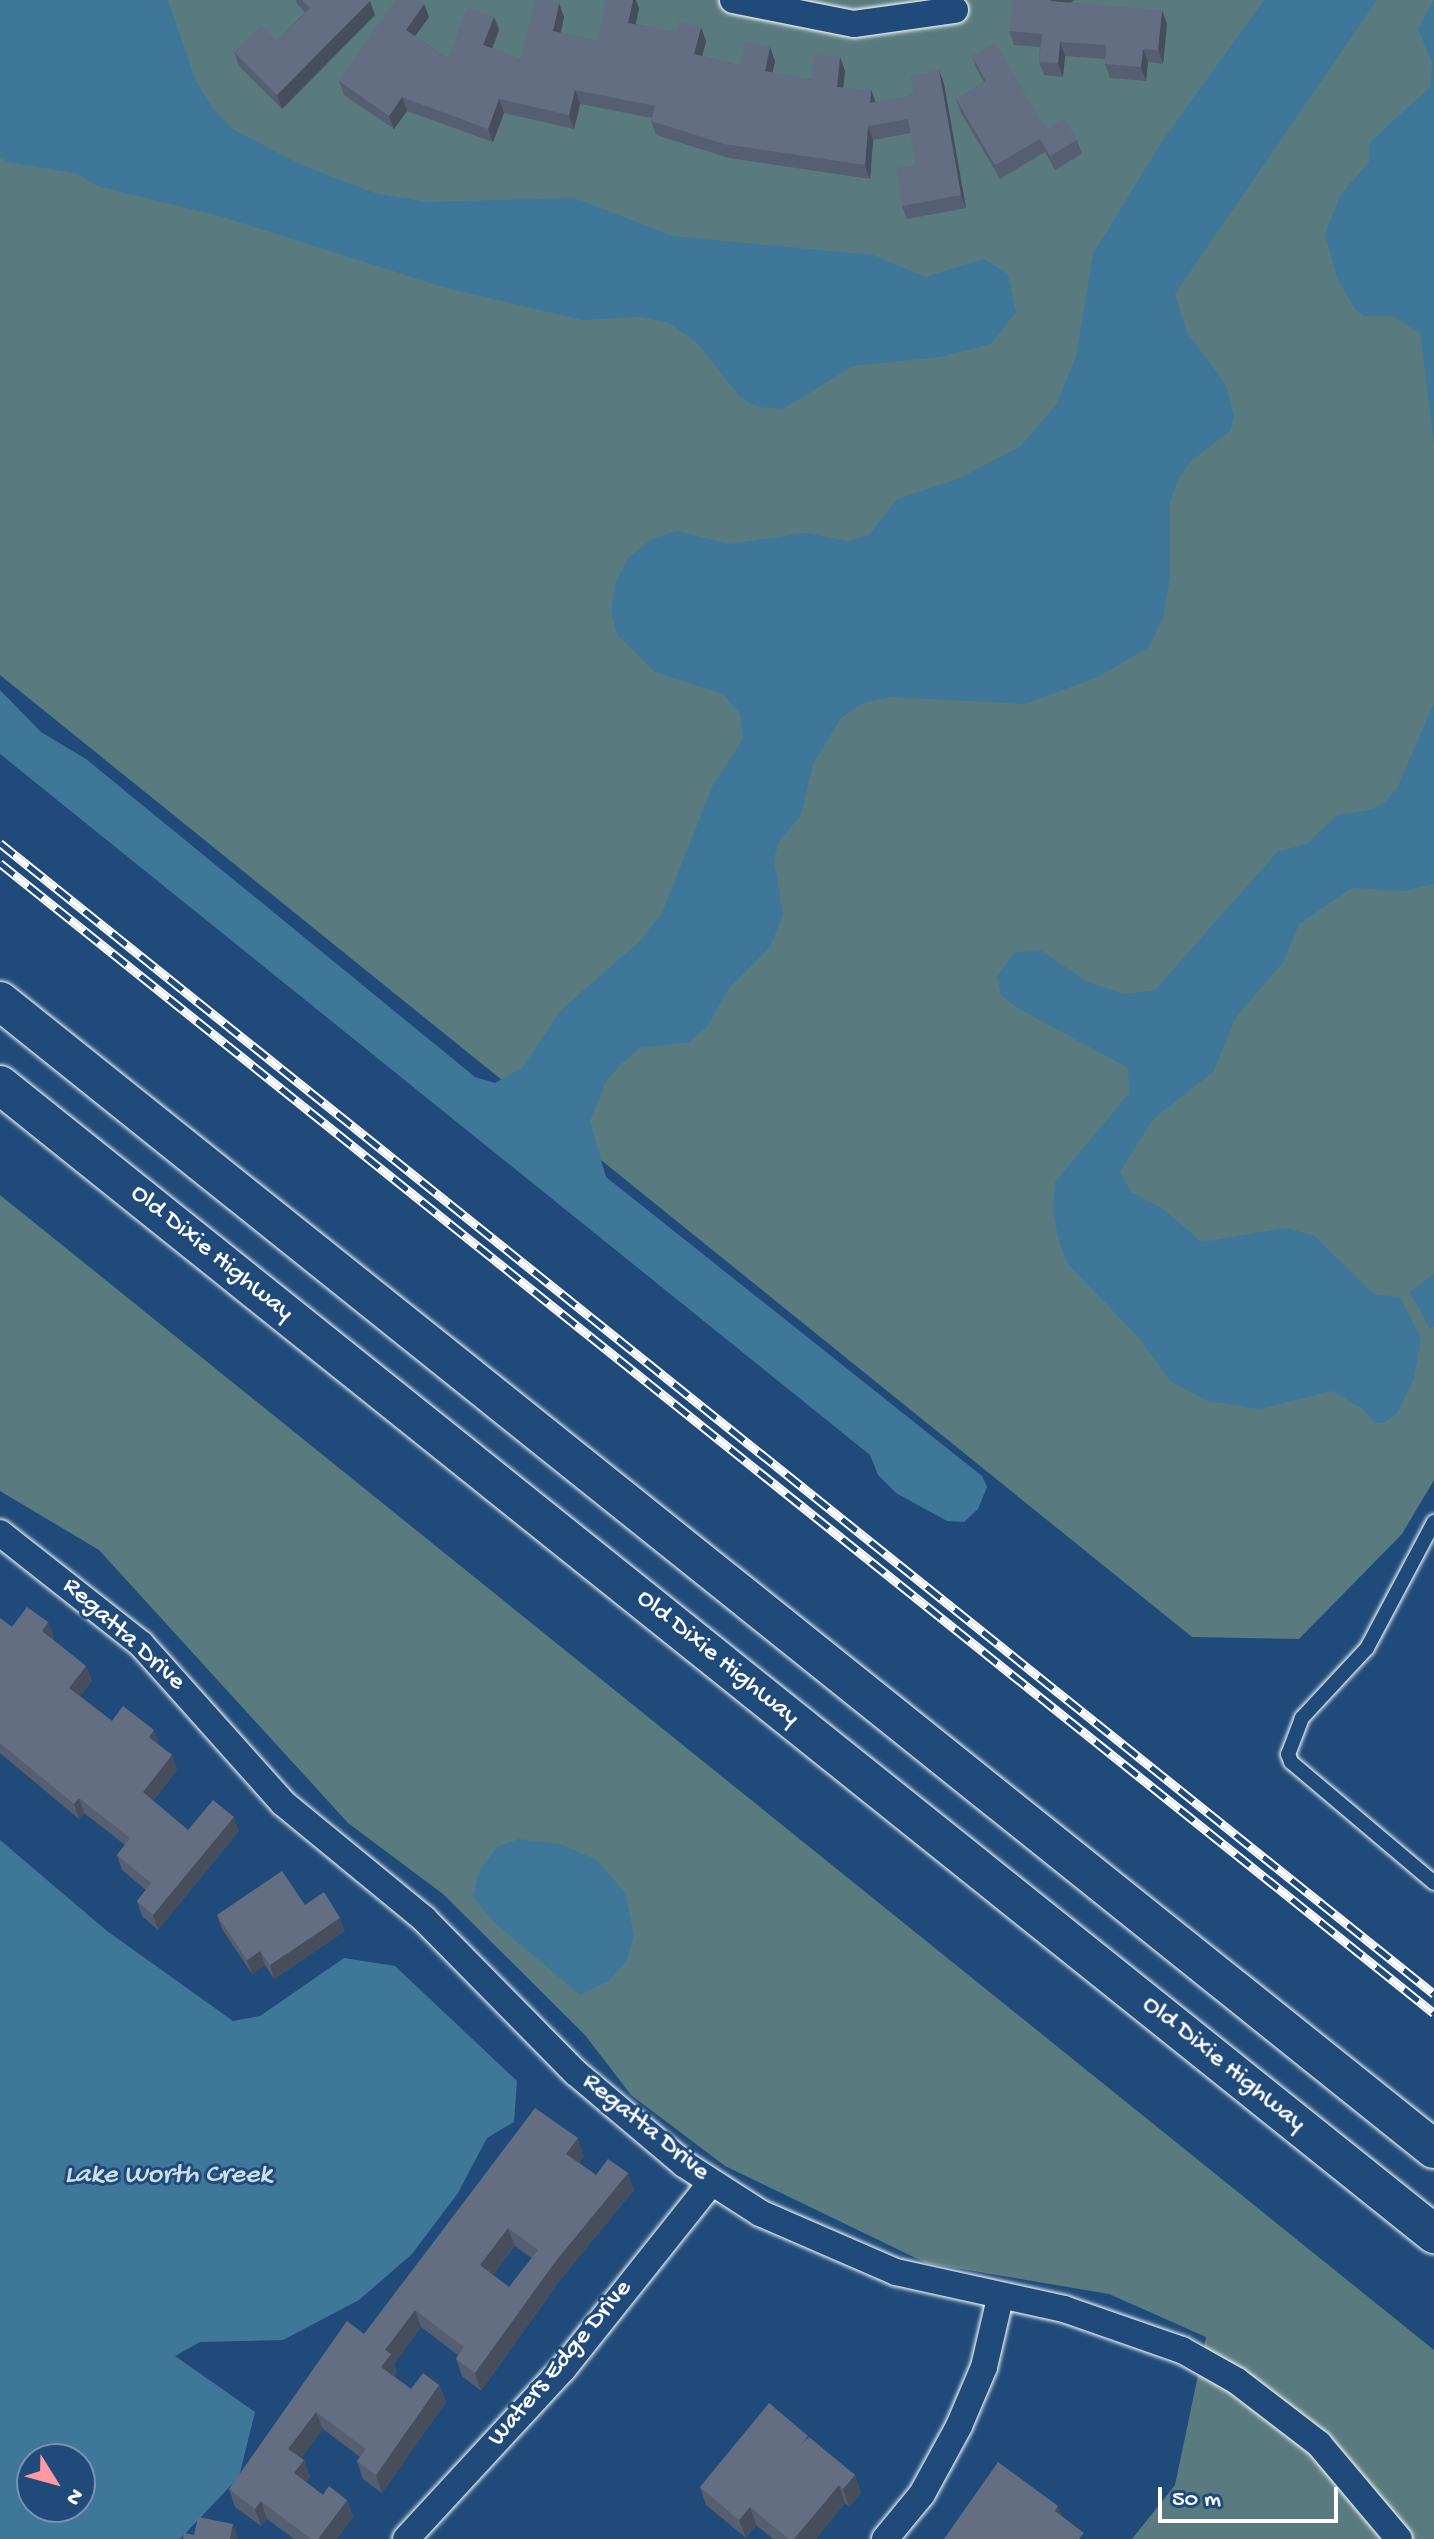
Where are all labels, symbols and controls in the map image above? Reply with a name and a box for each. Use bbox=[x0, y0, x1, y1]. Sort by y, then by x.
street label: Old Dixie Highway bbox=[123, 1179, 299, 1329]
street label: Regatta Drive bbox=[55, 1572, 191, 1698]
street label: Old Dixie Highway bbox=[629, 1584, 805, 1734]
street label: Old Dixie Highway bbox=[1135, 1990, 1311, 2140]
street label: Regatta Drive bbox=[575, 2067, 715, 2189]
water label: Lake Worth Creek bbox=[64, 2159, 272, 2193]
street label: Waters Edge Drive bbox=[482, 2274, 640, 2454]
north arrow bbox=[16, 2443, 96, 2523]
scale bar bbox=[1162, 2471, 1342, 2521]
text: N bbox=[59, 2483, 88, 2510]
text: 50 m bbox=[1172, 2486, 1221, 2515]

